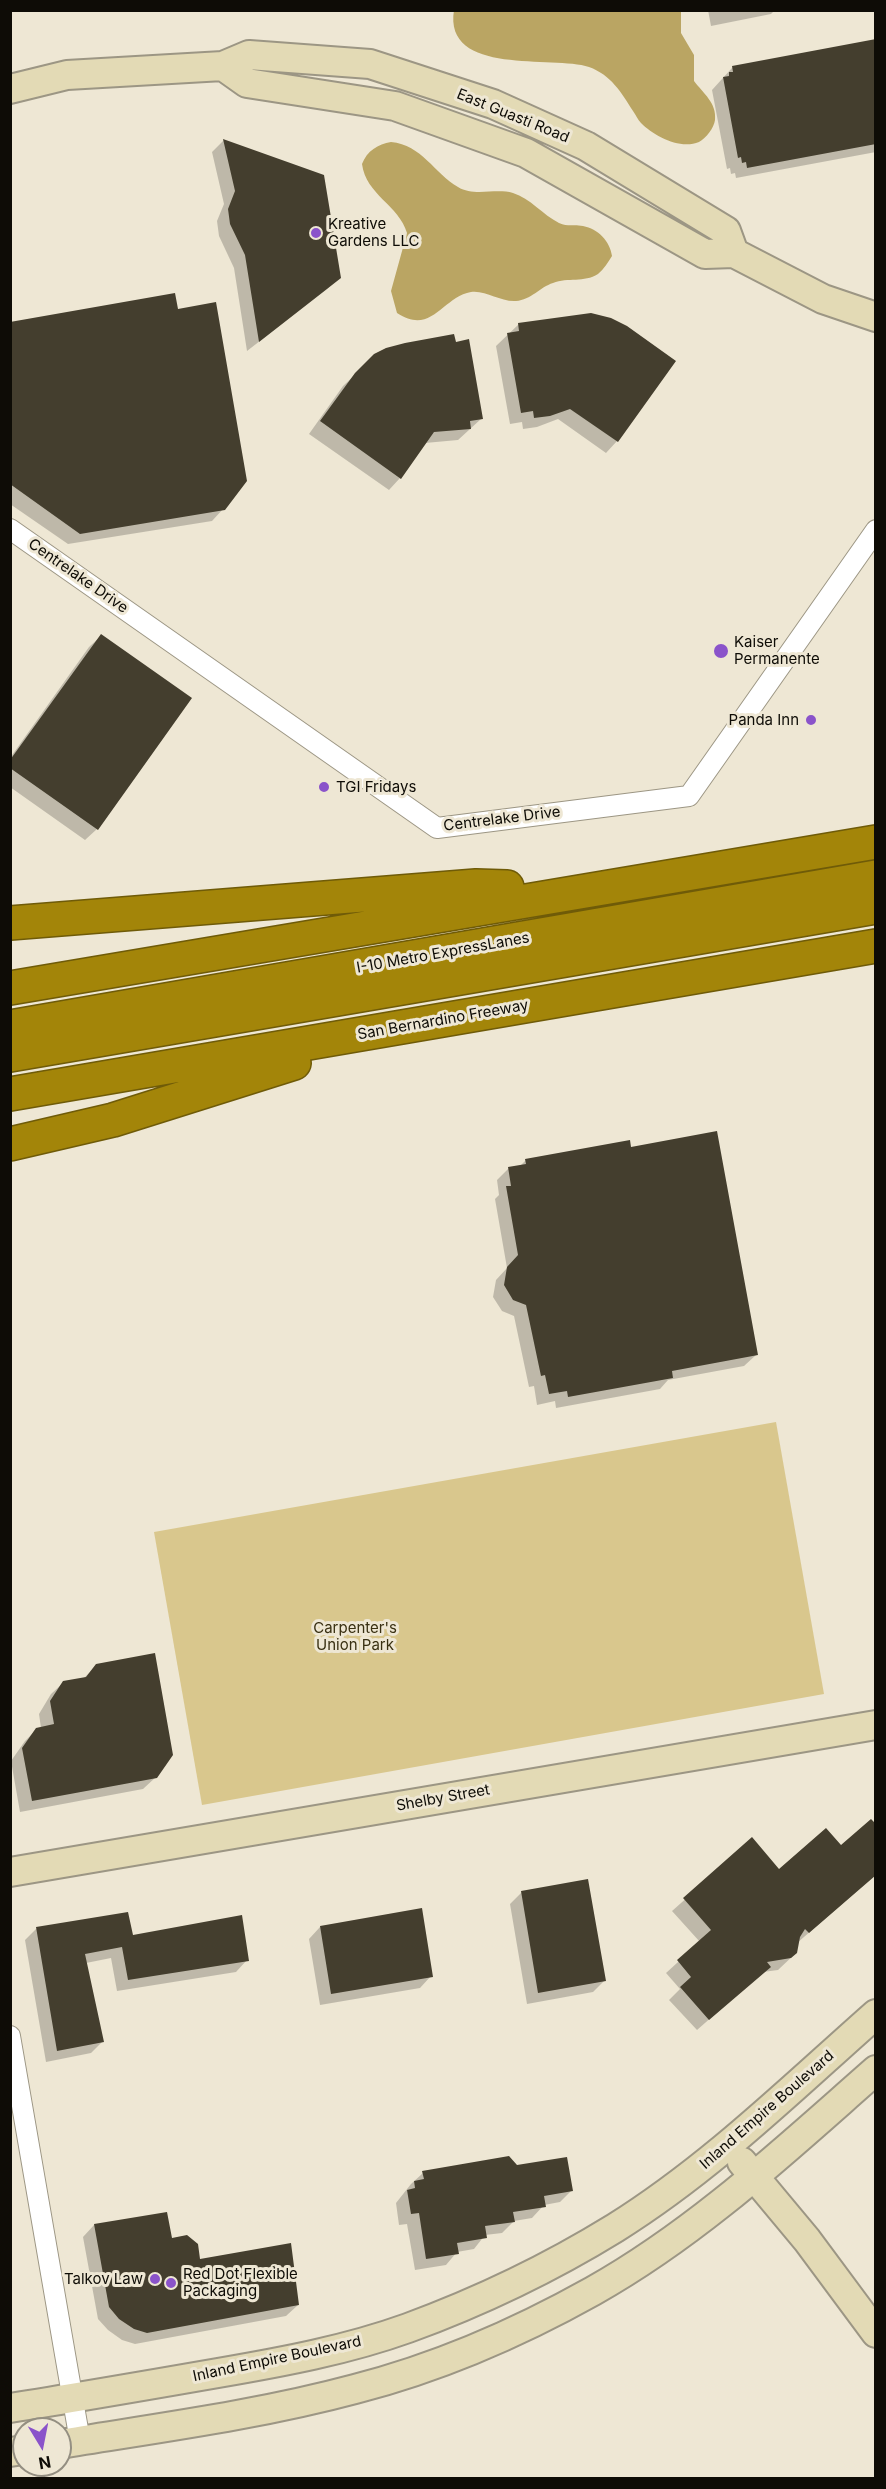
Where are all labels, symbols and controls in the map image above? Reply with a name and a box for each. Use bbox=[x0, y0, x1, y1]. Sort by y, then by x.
street label: East Guasti Road bbox=[454, 85, 572, 147]
place label: Kreative Gardens LLC bbox=[328, 215, 419, 250]
marker: Kreative Gardens LLC bbox=[309, 226, 323, 240]
street label: Centrelake Drive bbox=[25, 535, 131, 617]
place label: Kaiser Permanente bbox=[734, 633, 820, 668]
marker: Kaiser Permanente bbox=[712, 642, 730, 660]
place label: Panda Inn bbox=[729, 711, 799, 729]
marker: Panda Inn bbox=[804, 713, 818, 727]
place label: TGI Fridays bbox=[336, 778, 416, 796]
marker: TGI Fridays bbox=[317, 780, 331, 794]
street label: Centrelake Drive bbox=[442, 803, 562, 835]
street label: I-10 Metro ExpressLanes bbox=[355, 929, 531, 977]
street label: San Bernardino Freeway bbox=[356, 996, 530, 1044]
park label: Carpenter's Union Park bbox=[313, 1619, 397, 1654]
street label: Shelby Street bbox=[395, 1781, 491, 1815]
street label: Inland Empire Boulevard bbox=[696, 2047, 838, 2173]
place label: Red Dot Flexible Packaging bbox=[183, 2265, 298, 2300]
place label: Talkov Law bbox=[64, 2270, 143, 2288]
marker: Talkov Law bbox=[148, 2272, 162, 2286]
marker: Red Dot Flexible Packaging bbox=[164, 2276, 178, 2290]
street label: Inland Empire Boulevard bbox=[191, 2332, 363, 2386]
north arrow bbox=[12, 2417, 72, 2477]
text: N bbox=[37, 2452, 53, 2474]

